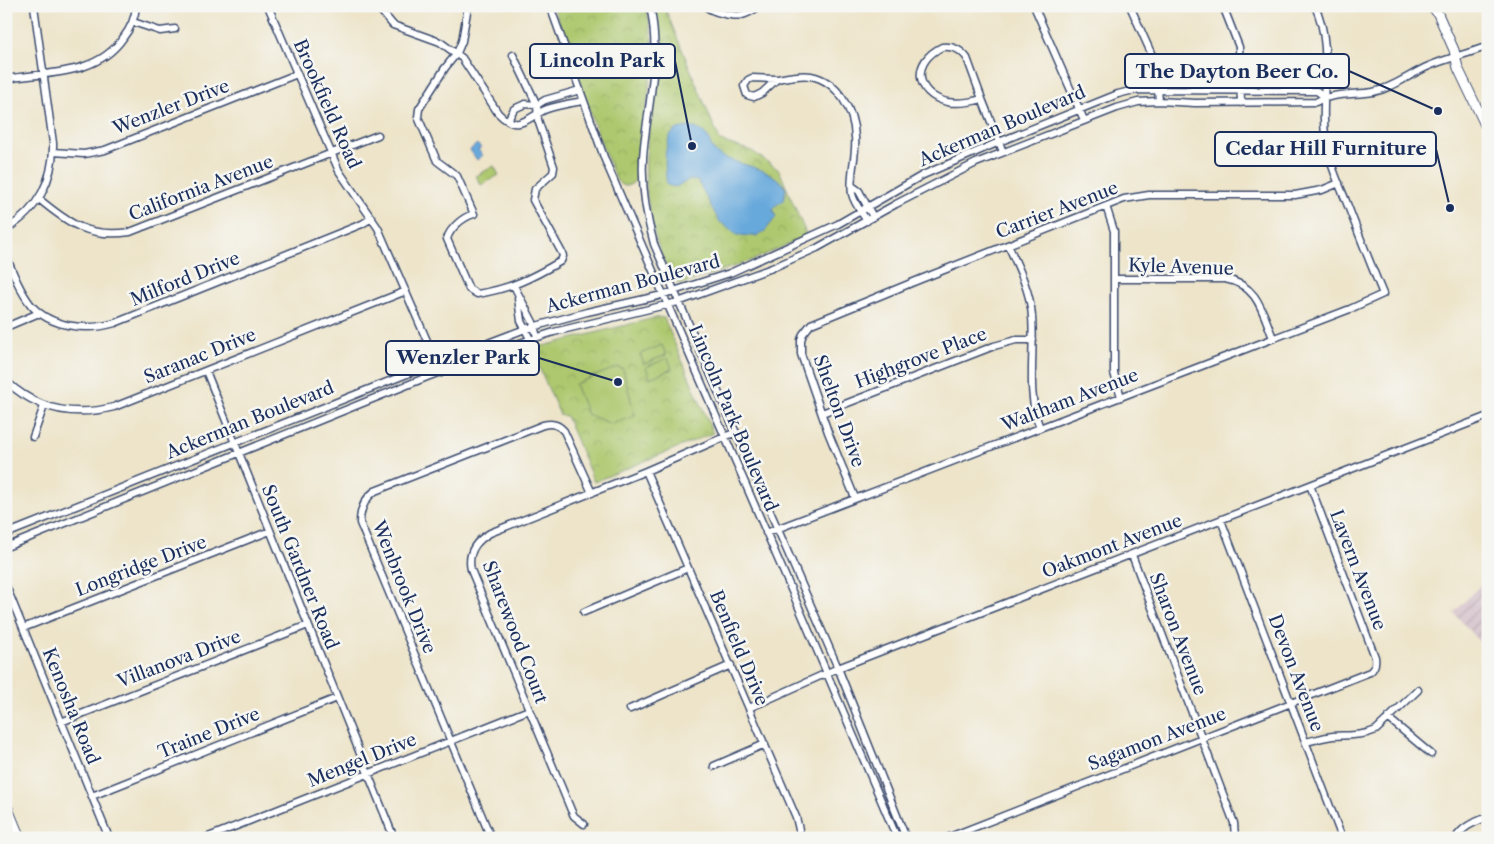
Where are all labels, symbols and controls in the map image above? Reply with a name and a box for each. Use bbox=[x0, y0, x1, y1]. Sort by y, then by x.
street label: Brookfield Road bbox=[289, 36, 365, 172]
callout: Lincoln Park bbox=[530, 44, 675, 78]
text: Lincoln Park bbox=[539, 49, 665, 72]
callout: The Dayton Beer Co. bbox=[1125, 54, 1349, 88]
text: The Dayton Beer Co. bbox=[1135, 60, 1339, 83]
street label: Wenzler Drive bbox=[109, 75, 232, 140]
street label: Ackerman Boulevard bbox=[914, 81, 1089, 171]
callout: Cedar Hill Furniture bbox=[1215, 132, 1436, 166]
text: Cedar Hill Furniture bbox=[1225, 137, 1427, 160]
street label: California Avenue bbox=[126, 150, 276, 226]
street label: Carrier Avenue bbox=[993, 177, 1121, 243]
street label: Milford Drive bbox=[127, 247, 243, 311]
street label: Ackerman Boulevard bbox=[543, 250, 722, 318]
street label: Kyle Avenue bbox=[1128, 254, 1234, 280]
street label: Lincoln Park Boulevard bbox=[684, 321, 782, 515]
street label: Highgrove Place bbox=[852, 323, 990, 393]
street label: Saranac Drive bbox=[141, 324, 259, 388]
callout: Wenzler Park bbox=[386, 341, 539, 375]
text: Wenzler Park bbox=[395, 346, 530, 369]
street label: Shelton Drive bbox=[809, 352, 869, 470]
street label: Waltham Avenue bbox=[997, 364, 1142, 437]
street label: Ackerman Boulevard bbox=[162, 376, 337, 464]
street label: South Gardner Road bbox=[257, 482, 343, 653]
street label: Lavern Avenue bbox=[1325, 507, 1391, 633]
street label: Oakmont Avenue bbox=[1039, 509, 1185, 583]
street label: Wenbrook Drive bbox=[367, 516, 441, 657]
street label: Longridge Drive bbox=[72, 531, 210, 601]
street label: Sharewood Court bbox=[478, 558, 553, 707]
street label: Sharon Avenue bbox=[1145, 570, 1211, 698]
street label: Benfield Drive bbox=[705, 587, 773, 709]
street label: Devon Avenue bbox=[1264, 611, 1328, 735]
street label: Villanova Drive bbox=[113, 625, 244, 693]
street label: Kenosha Road bbox=[38, 645, 104, 767]
street label: Traine Drive bbox=[155, 703, 263, 763]
street label: Sagamon Avenue bbox=[1085, 703, 1229, 775]
street label: Mengel Drive bbox=[304, 728, 420, 792]

